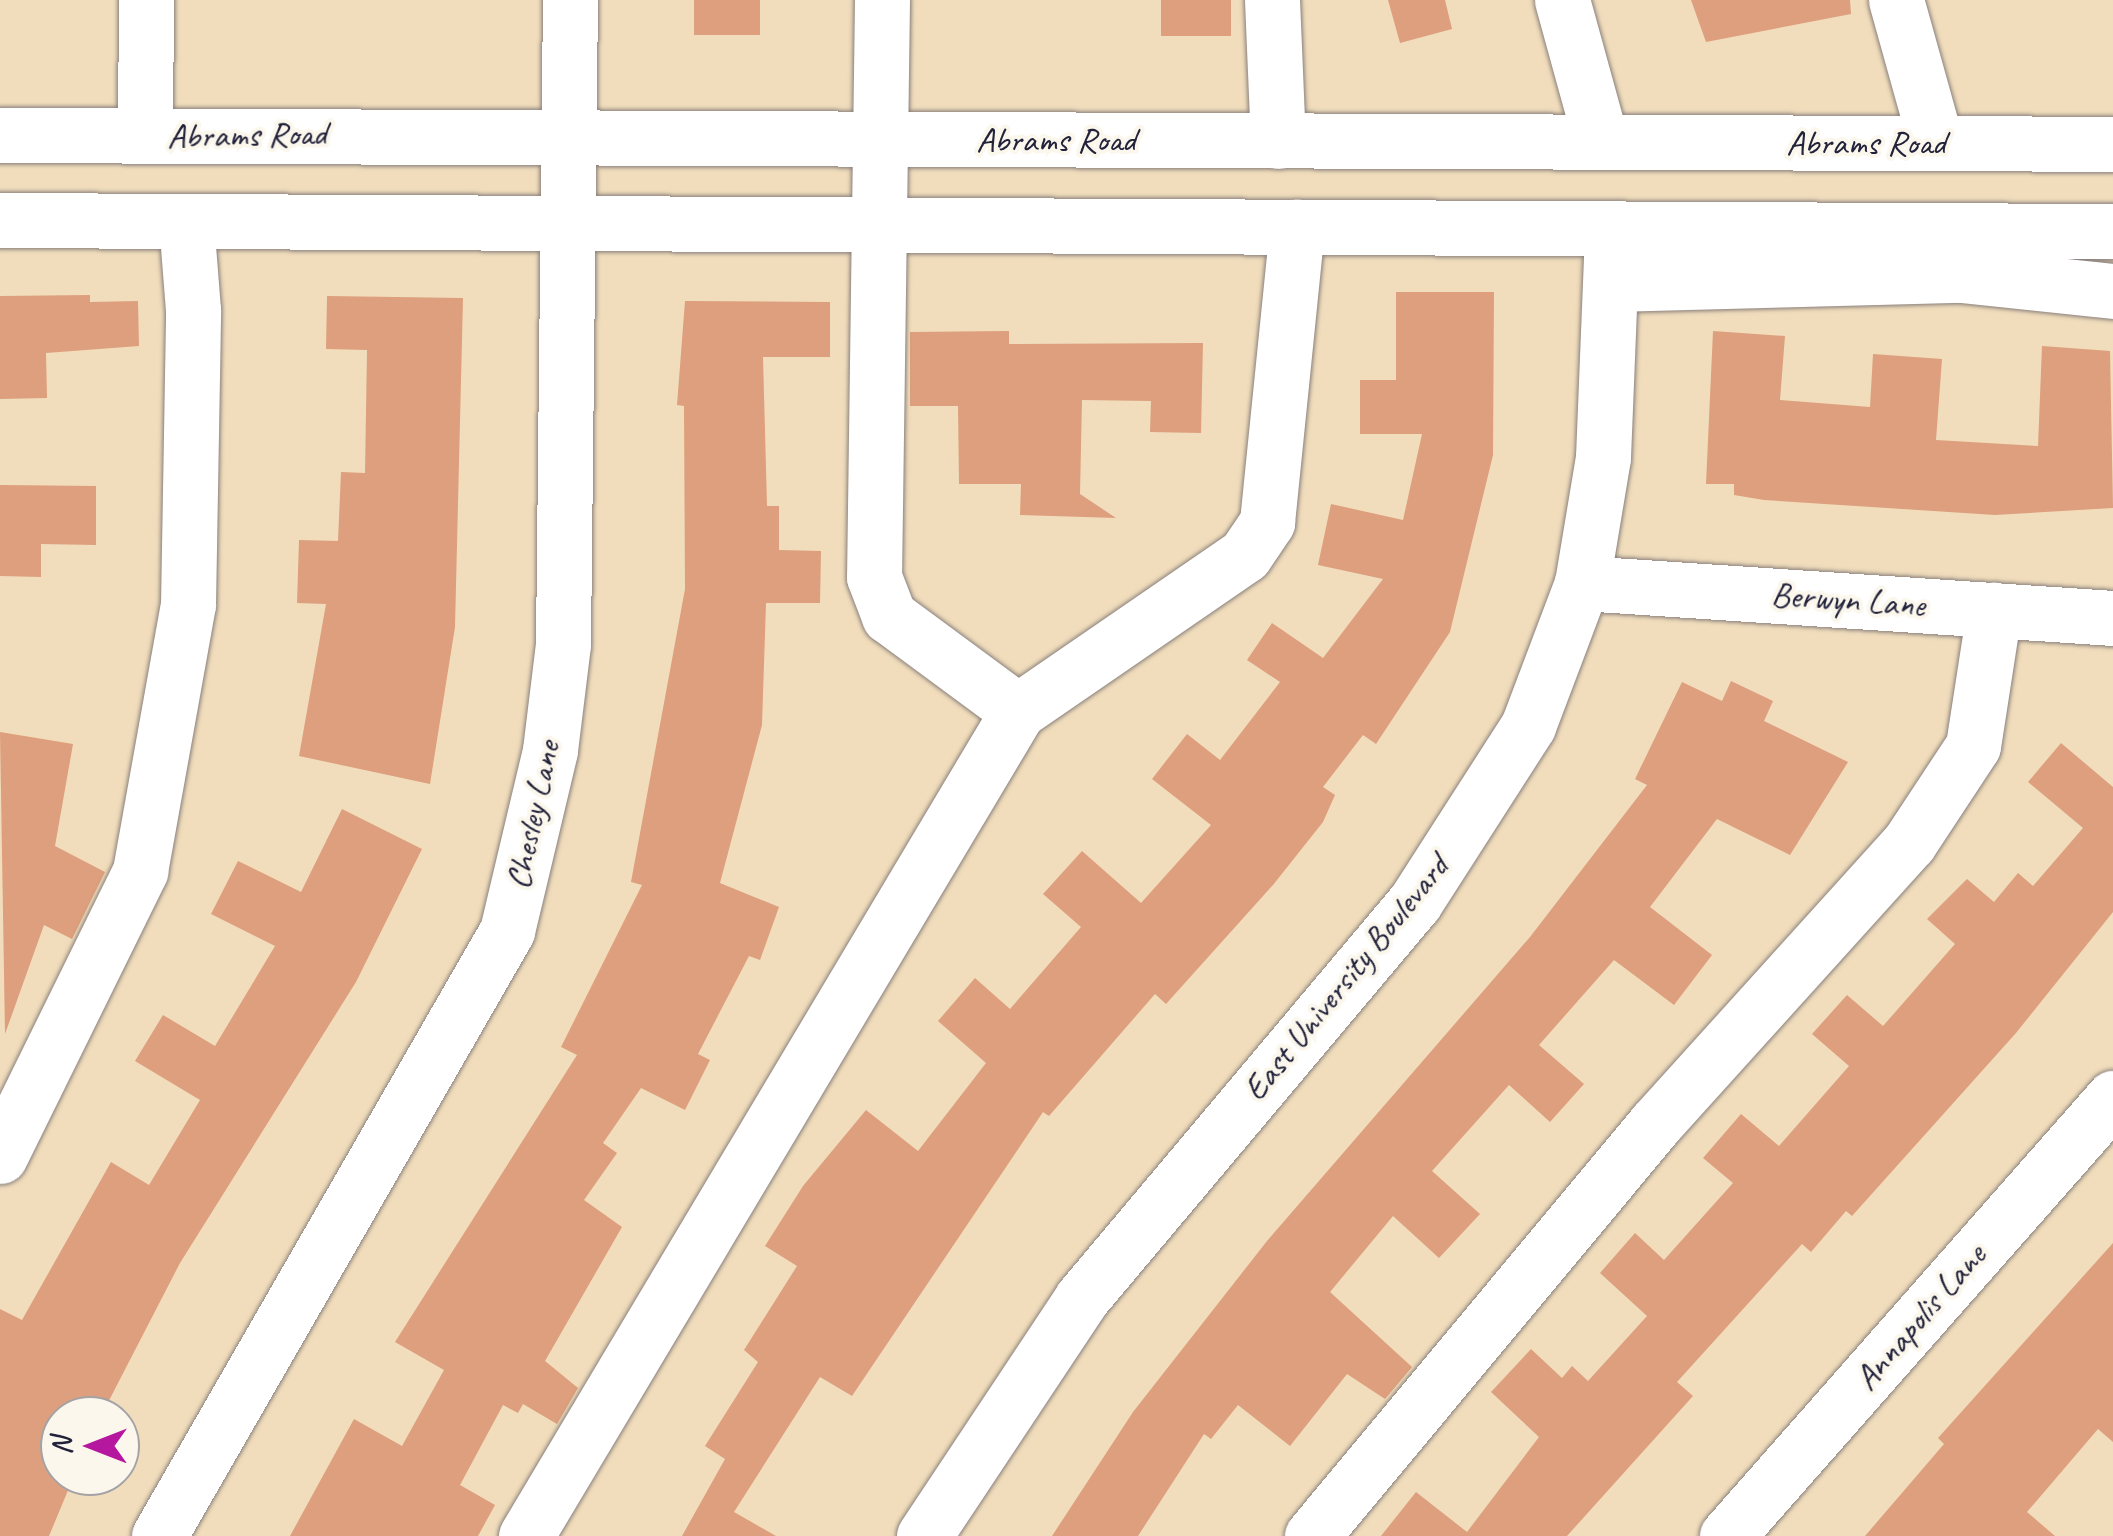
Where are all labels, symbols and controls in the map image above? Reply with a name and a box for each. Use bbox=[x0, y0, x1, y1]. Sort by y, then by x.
street label: Abrams Road bbox=[167, 113, 327, 157]
street label: Abrams Road bbox=[976, 119, 1136, 161]
street label: Abrams Road bbox=[1786, 122, 1946, 164]
street label: Berwyn Lane bbox=[1770, 574, 1926, 626]
street label: Chesley Lane bbox=[497, 737, 569, 893]
street label: East University Boulevard bbox=[1234, 846, 1458, 1110]
street label: Annapolis Lane bbox=[1845, 1235, 1995, 1399]
north arrow bbox=[40, 1396, 140, 1496]
text: N bbox=[44, 1437, 79, 1455]

